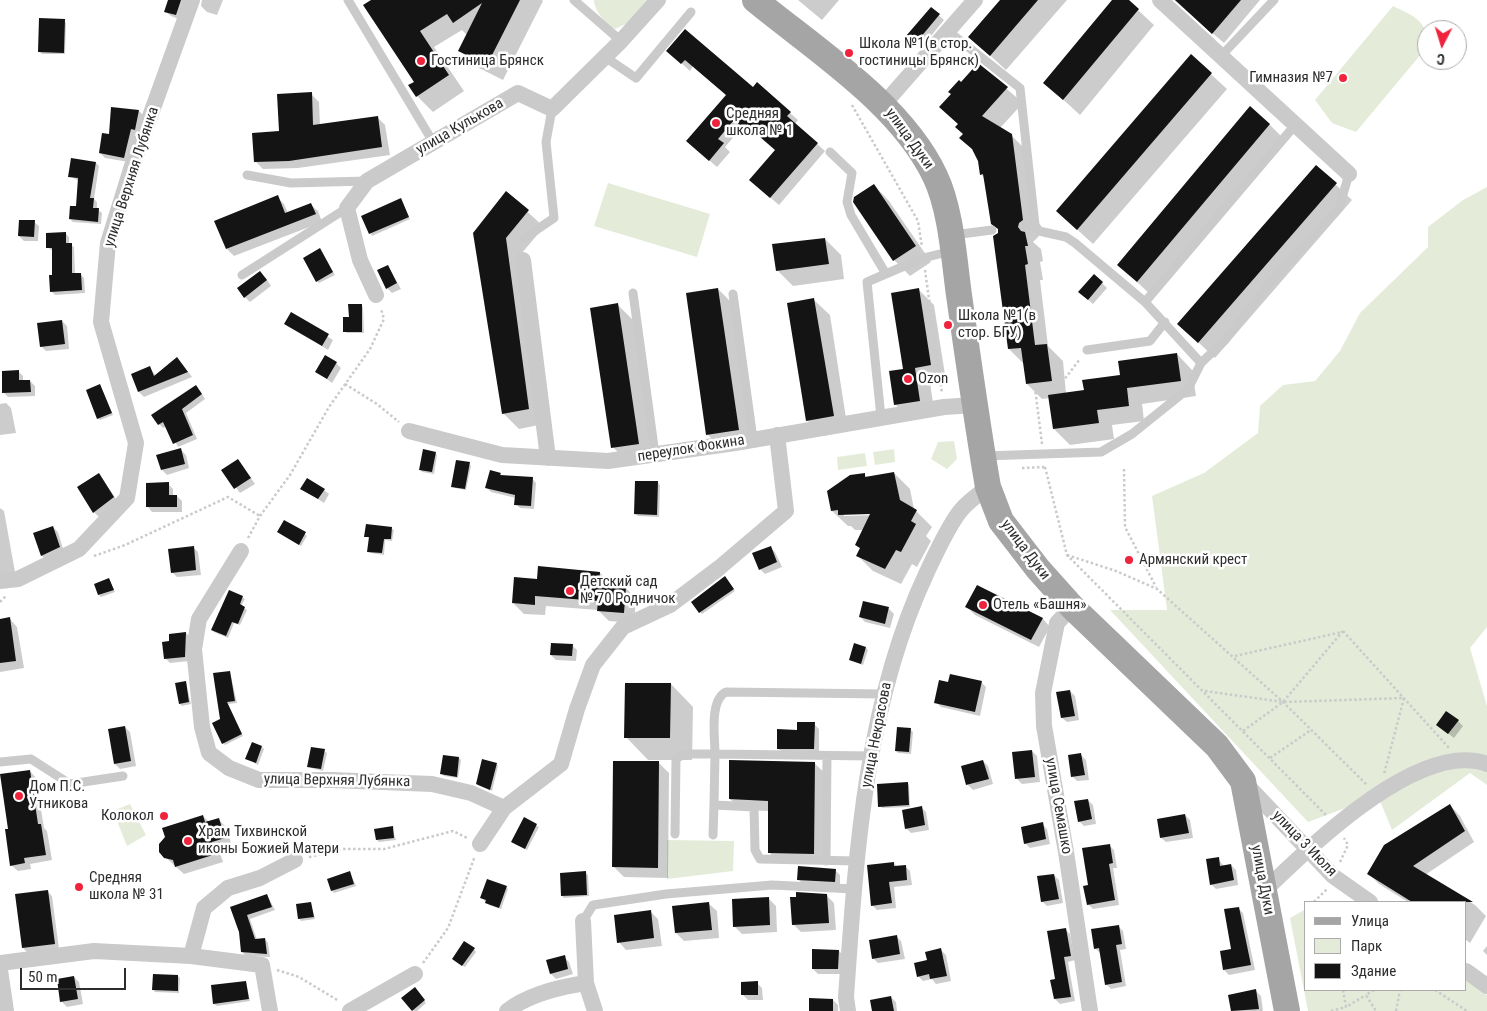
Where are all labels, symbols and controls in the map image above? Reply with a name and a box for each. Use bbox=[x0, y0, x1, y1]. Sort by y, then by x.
north arrow bbox=[1417, 20, 1467, 70]
place label: Школа №1(в стор. гостиницы Брянск) bbox=[859, 35, 979, 70]
marker: Школа №1(в стор. гостиницы Брянск) bbox=[843, 47, 855, 59]
text: С bbox=[1436, 51, 1445, 67]
place label: Гостиница Брянск bbox=[431, 52, 544, 70]
marker: Гостиница Брянск bbox=[415, 55, 427, 67]
place label: Гимназия №7 bbox=[1249, 69, 1333, 87]
marker: Гимназия №7 bbox=[1337, 72, 1349, 84]
street label: улица Кулькова bbox=[413, 95, 507, 159]
street label: улица Верхняя Лубянка bbox=[101, 105, 163, 249]
place label: Средняя школа № 1 bbox=[726, 105, 793, 140]
street label: улица Дуки bbox=[881, 105, 937, 173]
marker: Средняя школа № 1 bbox=[710, 117, 722, 129]
place label: Школа №1(в стор. БГУ) bbox=[958, 307, 1036, 342]
marker: Школа №1(в стор. БГУ) bbox=[942, 319, 954, 331]
place label: Ozon bbox=[918, 370, 948, 388]
marker: Ozon bbox=[902, 373, 914, 385]
street label: переулок Фокина bbox=[636, 432, 746, 466]
street label: улица Дуки bbox=[997, 516, 1053, 584]
place label: Армянский крест bbox=[1139, 551, 1247, 569]
marker: Армянский крест bbox=[1123, 554, 1135, 566]
place label: Детский сад № 70 Родничок bbox=[580, 573, 675, 608]
marker: Детский сад № 70 Родничок bbox=[564, 585, 576, 597]
place label: Отель «Башня» bbox=[993, 596, 1087, 614]
marker: Отель «Башня» bbox=[977, 599, 989, 611]
street label: улица Некрасова bbox=[858, 681, 896, 789]
street label: улица Семашко bbox=[1041, 757, 1075, 855]
street label: улица Верхняя Лубянка bbox=[264, 771, 410, 791]
place label: Дом П.С. Утникова bbox=[29, 778, 88, 813]
marker: Дом П.С. Утникова bbox=[13, 790, 25, 802]
place label: Колокол bbox=[101, 807, 154, 825]
street label: улица 3 Июля bbox=[1268, 807, 1340, 881]
marker: Колокол bbox=[158, 810, 170, 822]
place label: Храм Тихвинской иконы Божией Матери bbox=[198, 823, 339, 858]
marker: Храм Тихвинской иконы Божией Матери bbox=[182, 835, 194, 847]
street label: улица Дуки bbox=[1246, 844, 1278, 916]
place label: Средняя школа № 31 bbox=[89, 869, 164, 904]
marker: Средняя школа № 31 bbox=[73, 881, 85, 893]
legend bbox=[1304, 901, 1467, 991]
text: Улица bbox=[1351, 912, 1389, 930]
text: Парк bbox=[1351, 937, 1382, 955]
scale bar bbox=[22, 958, 129, 990]
text: Здание bbox=[1351, 962, 1396, 980]
text: 50 m bbox=[28, 968, 58, 986]

